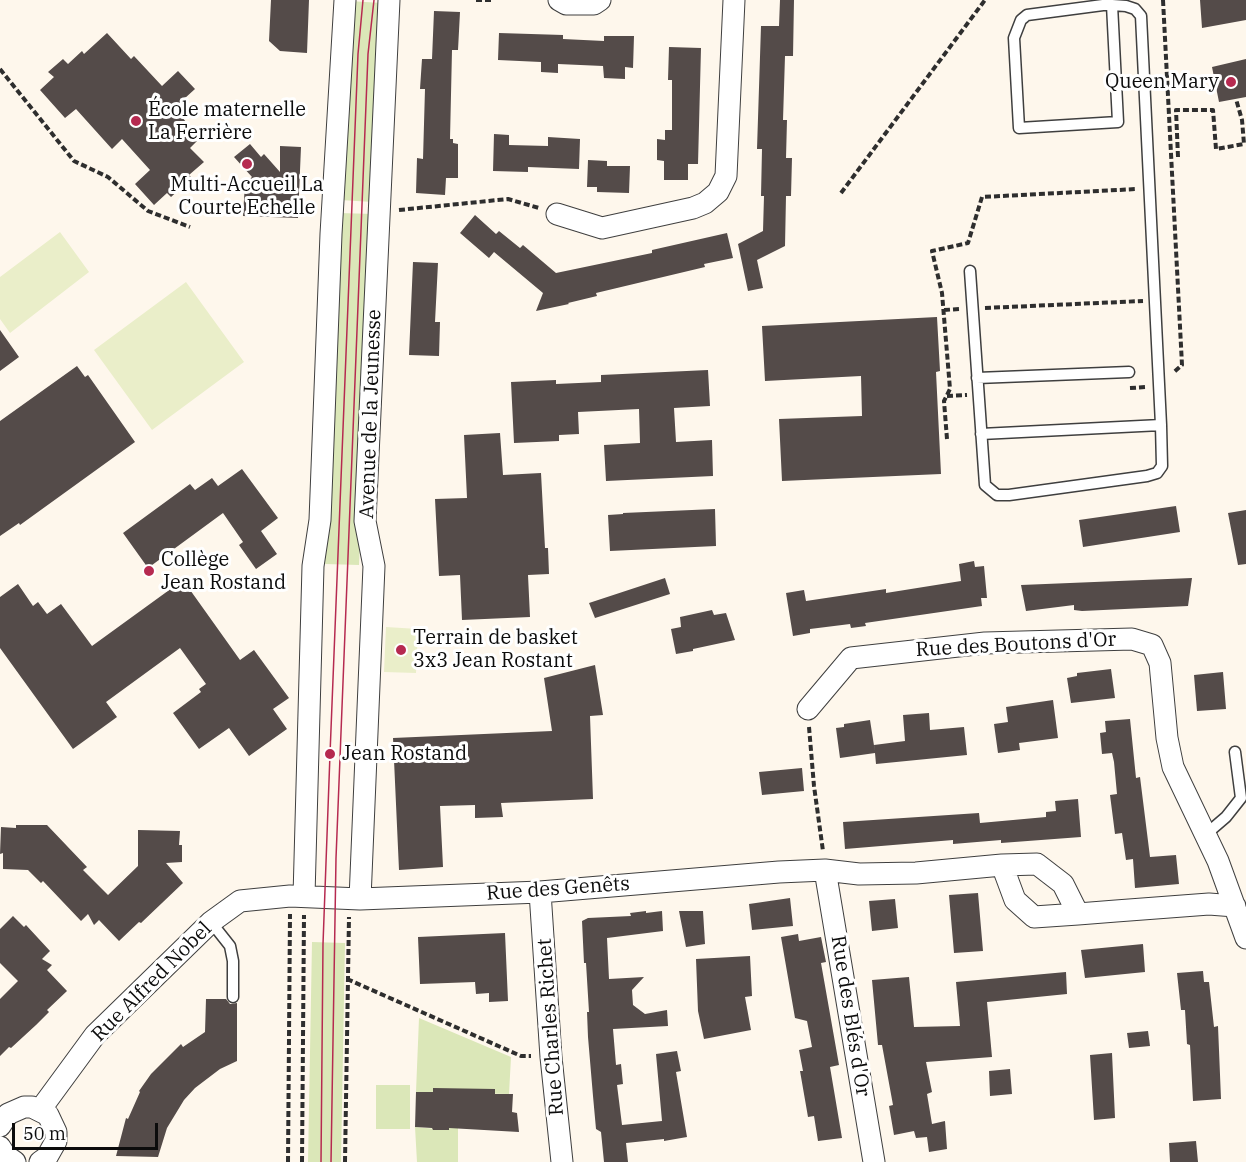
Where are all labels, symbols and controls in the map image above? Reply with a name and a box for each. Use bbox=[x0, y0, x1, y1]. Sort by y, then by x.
place label: Queen Mary bbox=[1105, 70, 1219, 94]
marker: Queen Mary bbox=[1224, 75, 1238, 89]
place label: École maternelle La Ferrière bbox=[148, 98, 306, 145]
marker: École maternelle La Ferrière bbox=[129, 114, 143, 128]
marker: Multi-Accueil La Courte Echelle bbox=[240, 157, 254, 171]
place label: Multi-Accueil La Courte Echelle bbox=[170, 173, 324, 220]
street label: Avenue de la Jeunesse bbox=[355, 309, 387, 519]
place label: Collège Jean Rostand bbox=[161, 548, 286, 595]
marker: Collège Jean Rostand bbox=[142, 564, 156, 578]
place label: Terrain de basket 3x3 Jean Rostant bbox=[413, 626, 578, 673]
street label: Rue des Boutons d'Or bbox=[915, 628, 1117, 662]
marker: Terrain de basket 3x3 Jean Rostant bbox=[394, 643, 408, 657]
place label: Jean Rostand bbox=[342, 742, 467, 766]
marker: Jean Rostand bbox=[323, 747, 337, 761]
street label: Rue des Genêts bbox=[485, 872, 631, 906]
street label: Rue Alfred Nobel bbox=[87, 917, 217, 1047]
street label: Rue des Blés d'Or bbox=[825, 934, 875, 1098]
street label: Rue Charles Richet bbox=[533, 937, 569, 1117]
scale bar bbox=[15, 1111, 160, 1149]
text: 50 m bbox=[23, 1122, 66, 1145]

